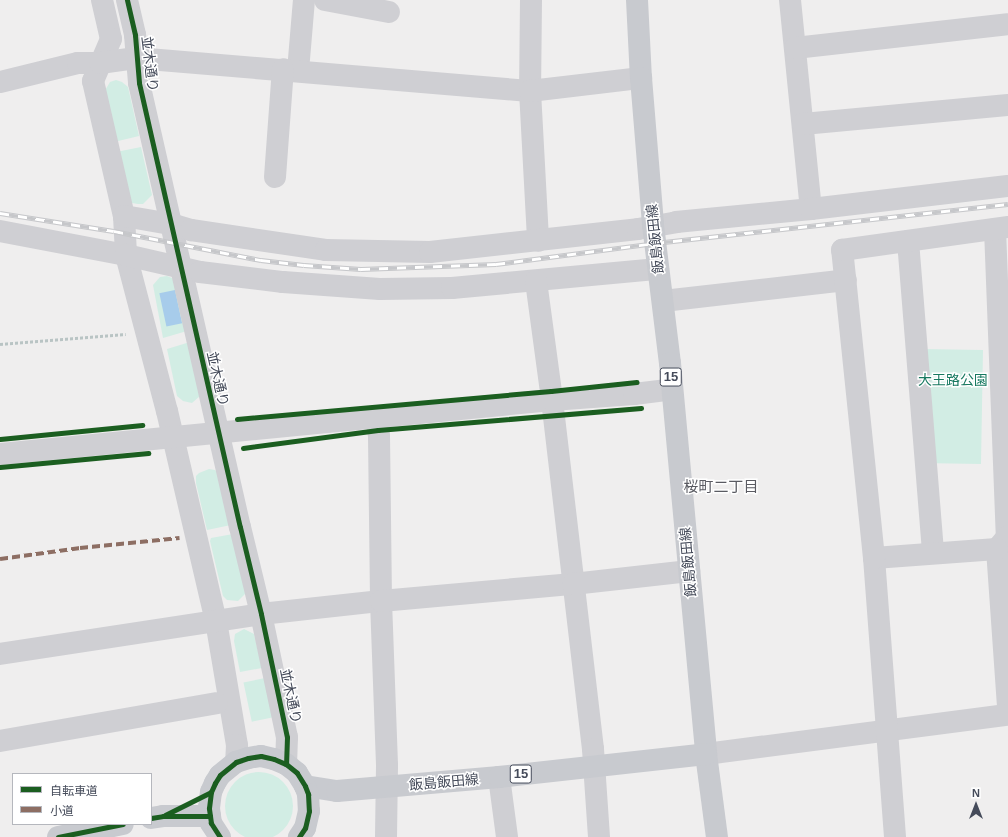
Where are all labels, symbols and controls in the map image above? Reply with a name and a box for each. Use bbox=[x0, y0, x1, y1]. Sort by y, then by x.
street label: 並木通り bbox=[138, 35, 162, 93]
street label: 飯島飯田線 bbox=[643, 203, 667, 275]
street label: 並木通り bbox=[204, 350, 232, 408]
road number: 15 bbox=[659, 366, 683, 388]
park label: 大王路公園 bbox=[918, 372, 988, 388]
district label: 桜町二丁目 bbox=[684, 478, 758, 496]
street label: 飯島飯田線 bbox=[677, 526, 699, 598]
street label: 並木通り bbox=[277, 667, 305, 725]
road number: 15 bbox=[509, 763, 533, 785]
street label: 飯島飯田線 bbox=[408, 771, 480, 793]
legend bbox=[12, 773, 152, 825]
text: 自転車道 bbox=[50, 784, 98, 798]
north arrow bbox=[956, 785, 996, 825]
text: N bbox=[972, 787, 980, 799]
text: 小道 bbox=[50, 804, 74, 818]

